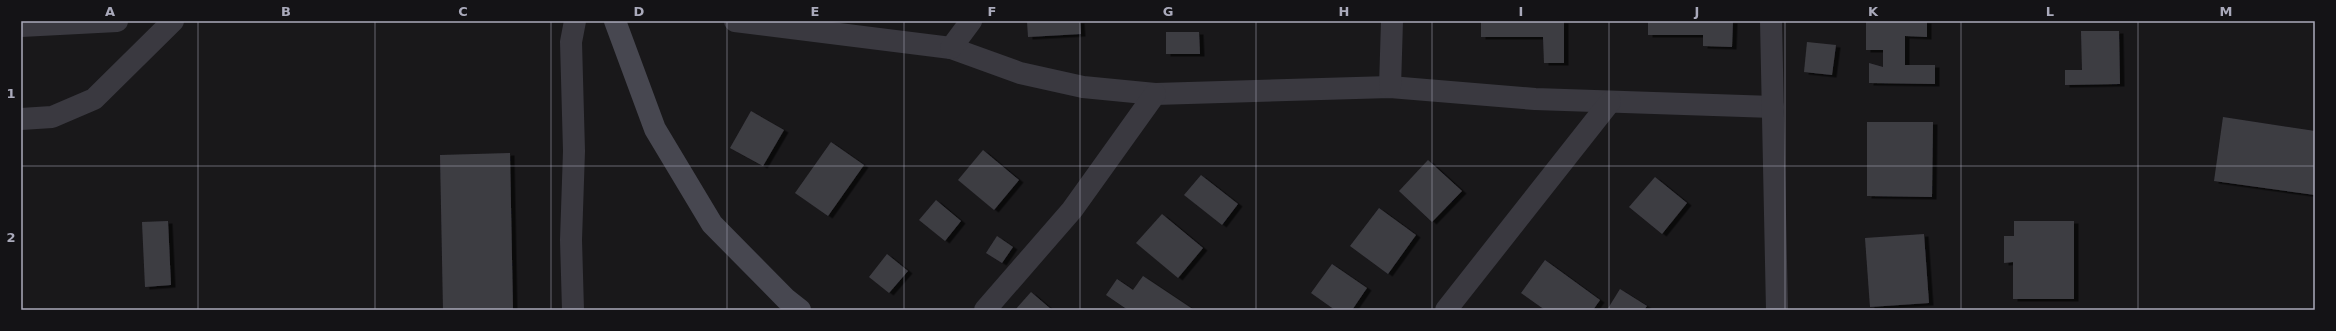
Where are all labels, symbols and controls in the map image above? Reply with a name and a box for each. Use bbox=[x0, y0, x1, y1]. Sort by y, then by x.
text: A bbox=[105, 4, 115, 19]
text: B bbox=[281, 4, 291, 19]
text: C bbox=[458, 4, 468, 19]
text: D bbox=[634, 4, 645, 19]
text: E bbox=[811, 4, 819, 19]
text: F bbox=[988, 4, 996, 19]
text: G bbox=[1163, 4, 1173, 19]
text: H bbox=[1339, 4, 1349, 19]
text: I bbox=[1519, 4, 1523, 19]
text: J bbox=[1694, 4, 1699, 19]
text: K bbox=[1868, 4, 1879, 19]
text: L bbox=[2046, 4, 2054, 19]
text: M bbox=[2220, 4, 2232, 19]
text: 1 bbox=[6, 86, 16, 101]
text: 2 bbox=[6, 230, 16, 245]

